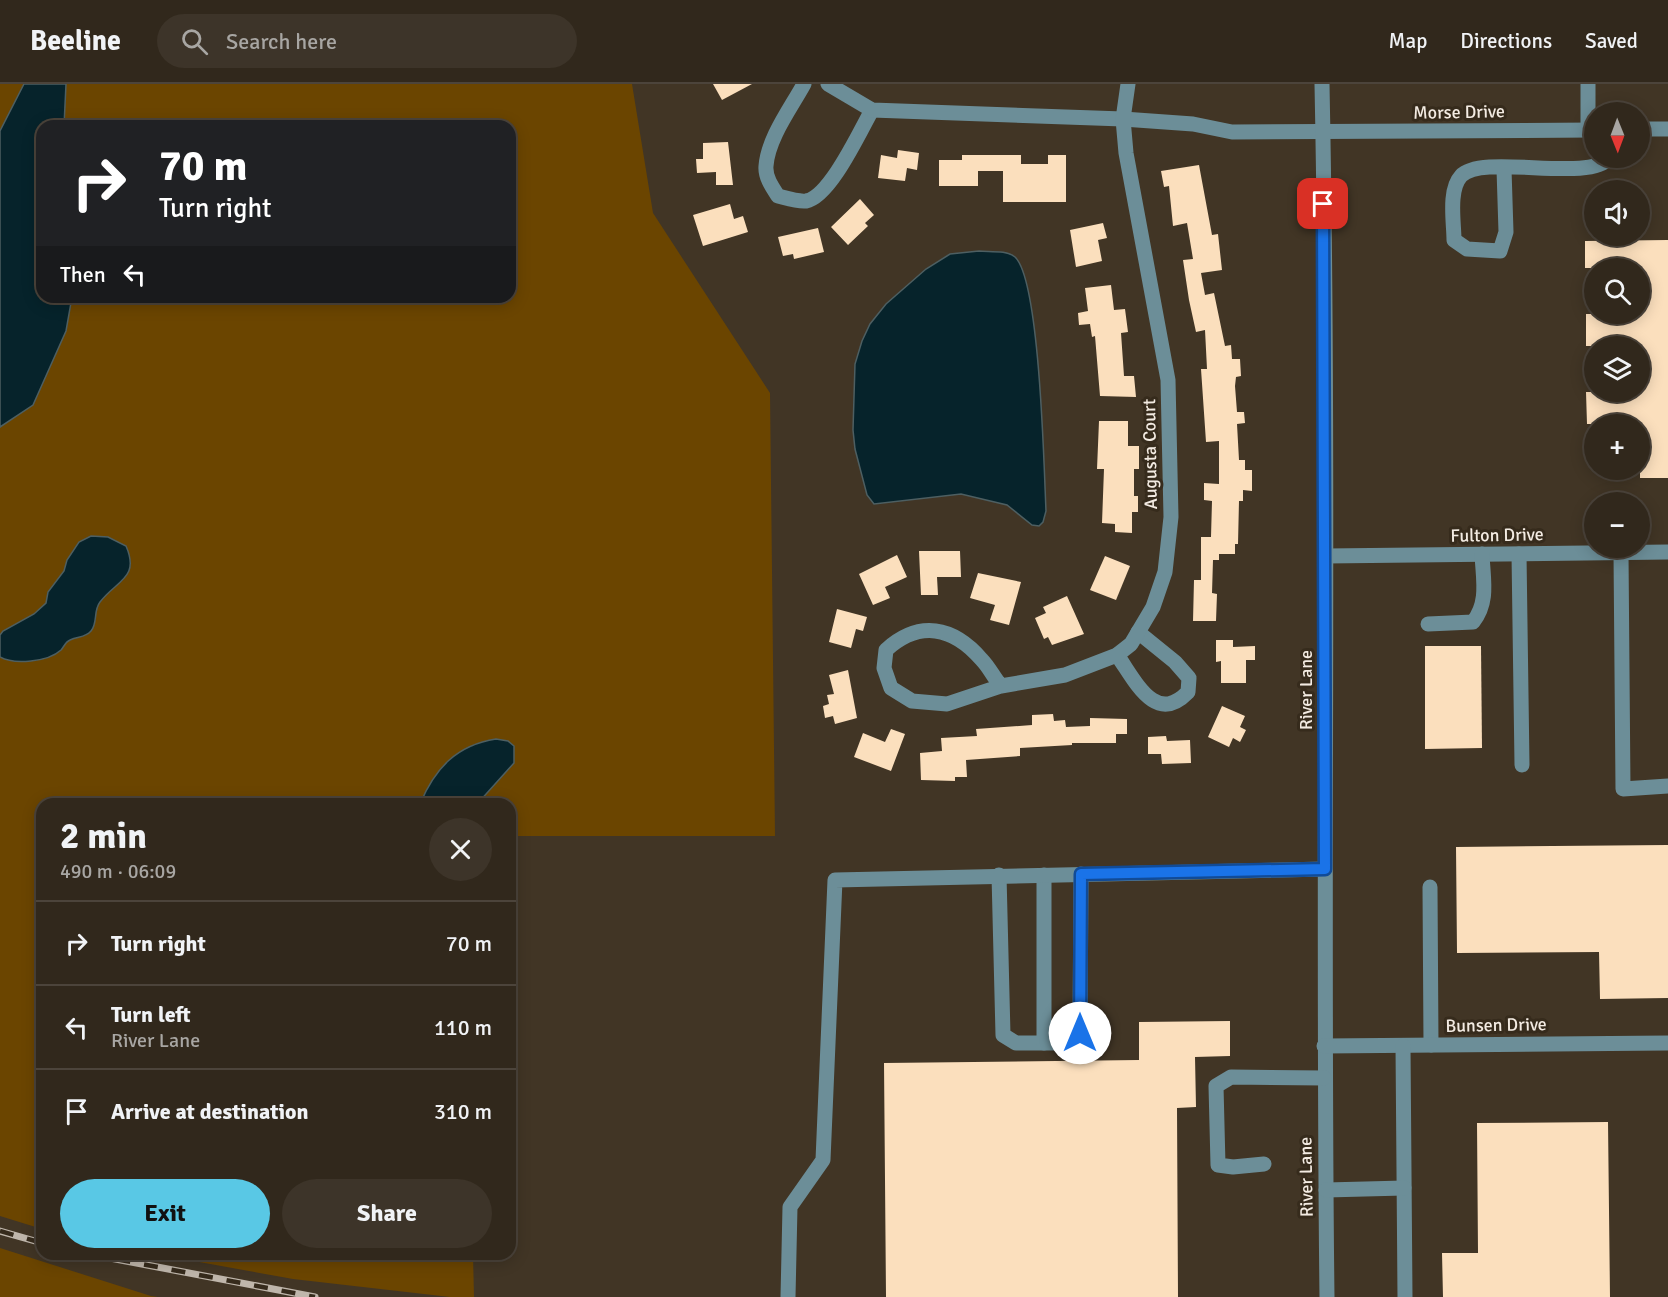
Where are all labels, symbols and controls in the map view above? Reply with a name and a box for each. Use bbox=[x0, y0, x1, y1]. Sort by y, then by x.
search box bbox=[157, 14, 577, 68]
text: Beeline bbox=[30, 24, 121, 58]
icon: search bbox=[178, 25, 211, 58]
text: Search here bbox=[226, 28, 337, 55]
text: Map bbox=[1389, 28, 1427, 54]
text: Directions bbox=[1460, 28, 1552, 54]
text: Saved bbox=[1585, 28, 1638, 54]
street label: Morse Drive bbox=[1413, 100, 1505, 124]
north arrow bbox=[1584, 102, 1650, 168]
map controls bbox=[1584, 102, 1650, 558]
text: 70 m bbox=[159, 141, 248, 192]
icon: right bbox=[60, 144, 138, 222]
pin bbox=[1297, 178, 1348, 229]
button: sound bbox=[1584, 180, 1650, 246]
icon: arrive bbox=[1306, 187, 1339, 220]
text: Turn right bbox=[159, 192, 272, 225]
icon: left bbox=[118, 258, 151, 291]
button: search bbox=[1584, 258, 1650, 324]
text: Then bbox=[60, 261, 106, 288]
button: layers bbox=[1584, 336, 1650, 402]
street label: Augusta Court bbox=[1138, 399, 1162, 509]
button: + bbox=[1584, 414, 1650, 480]
button: − bbox=[1584, 492, 1650, 558]
street label: Fulton Drive bbox=[1450, 523, 1544, 547]
street label: River Lane bbox=[1295, 650, 1317, 730]
text: 2 min bbox=[60, 814, 147, 859]
button: close bbox=[429, 818, 492, 881]
text: 490 m · 06:09 bbox=[60, 859, 176, 884]
icon: right bbox=[60, 927, 93, 960]
text: Turn right bbox=[111, 930, 206, 957]
text: 70 m bbox=[446, 930, 492, 957]
text: Turn left bbox=[111, 1001, 191, 1028]
position arrow bbox=[1048, 1001, 1112, 1065]
icon: left bbox=[60, 1011, 93, 1044]
street label: Bunsen Drive bbox=[1445, 1013, 1547, 1037]
text: 110 m bbox=[434, 1014, 492, 1041]
text: River Lane bbox=[111, 1028, 200, 1053]
icon: arrive bbox=[60, 1095, 93, 1128]
text: Arrive at destination bbox=[111, 1098, 308, 1125]
text: 310 m bbox=[434, 1098, 492, 1125]
street label: River Lane bbox=[1294, 1137, 1318, 1217]
button: Exit bbox=[60, 1179, 270, 1248]
button: Share bbox=[282, 1179, 492, 1248]

